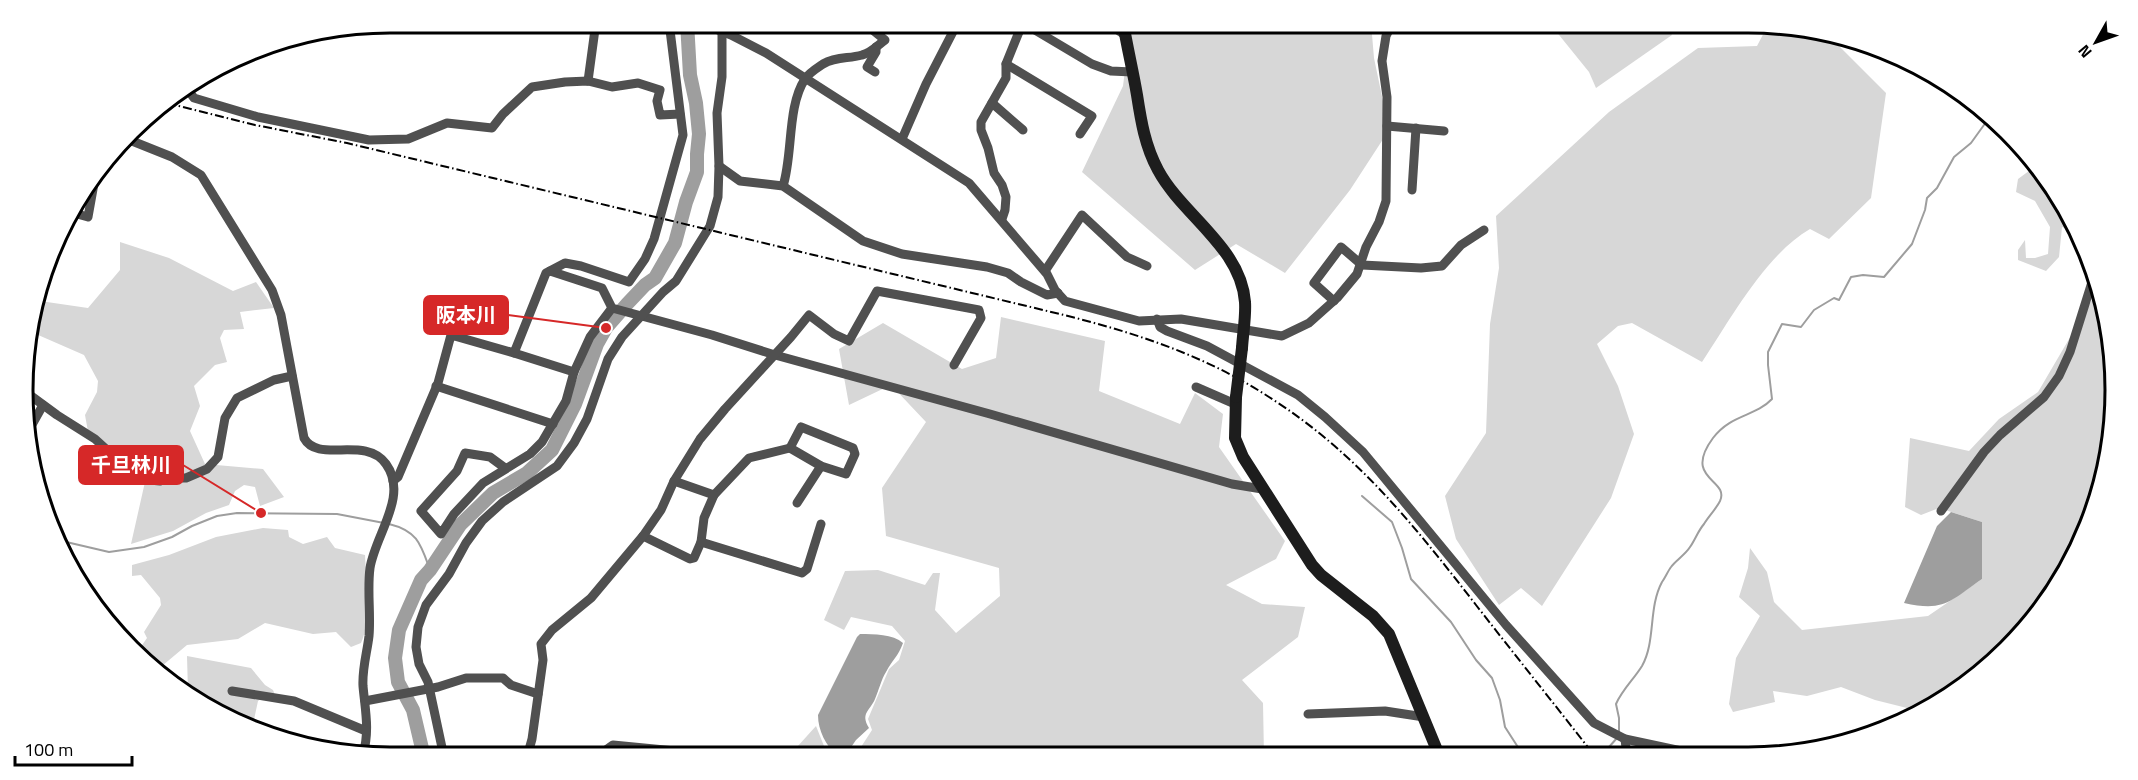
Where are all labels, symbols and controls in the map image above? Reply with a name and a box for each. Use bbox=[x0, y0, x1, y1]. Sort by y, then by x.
north arrow bbox=[2066, 12, 2126, 72]
text: N bbox=[2072, 40, 2097, 64]
callout: 阪本川 bbox=[424, 296, 508, 334]
text: 阪本川 bbox=[436, 299, 496, 330]
callout: 千旦林川 bbox=[79, 446, 183, 484]
text: 千旦林川 bbox=[91, 449, 171, 480]
scale bar bbox=[15, 729, 132, 767]
text: 100 m bbox=[24, 736, 73, 763]

